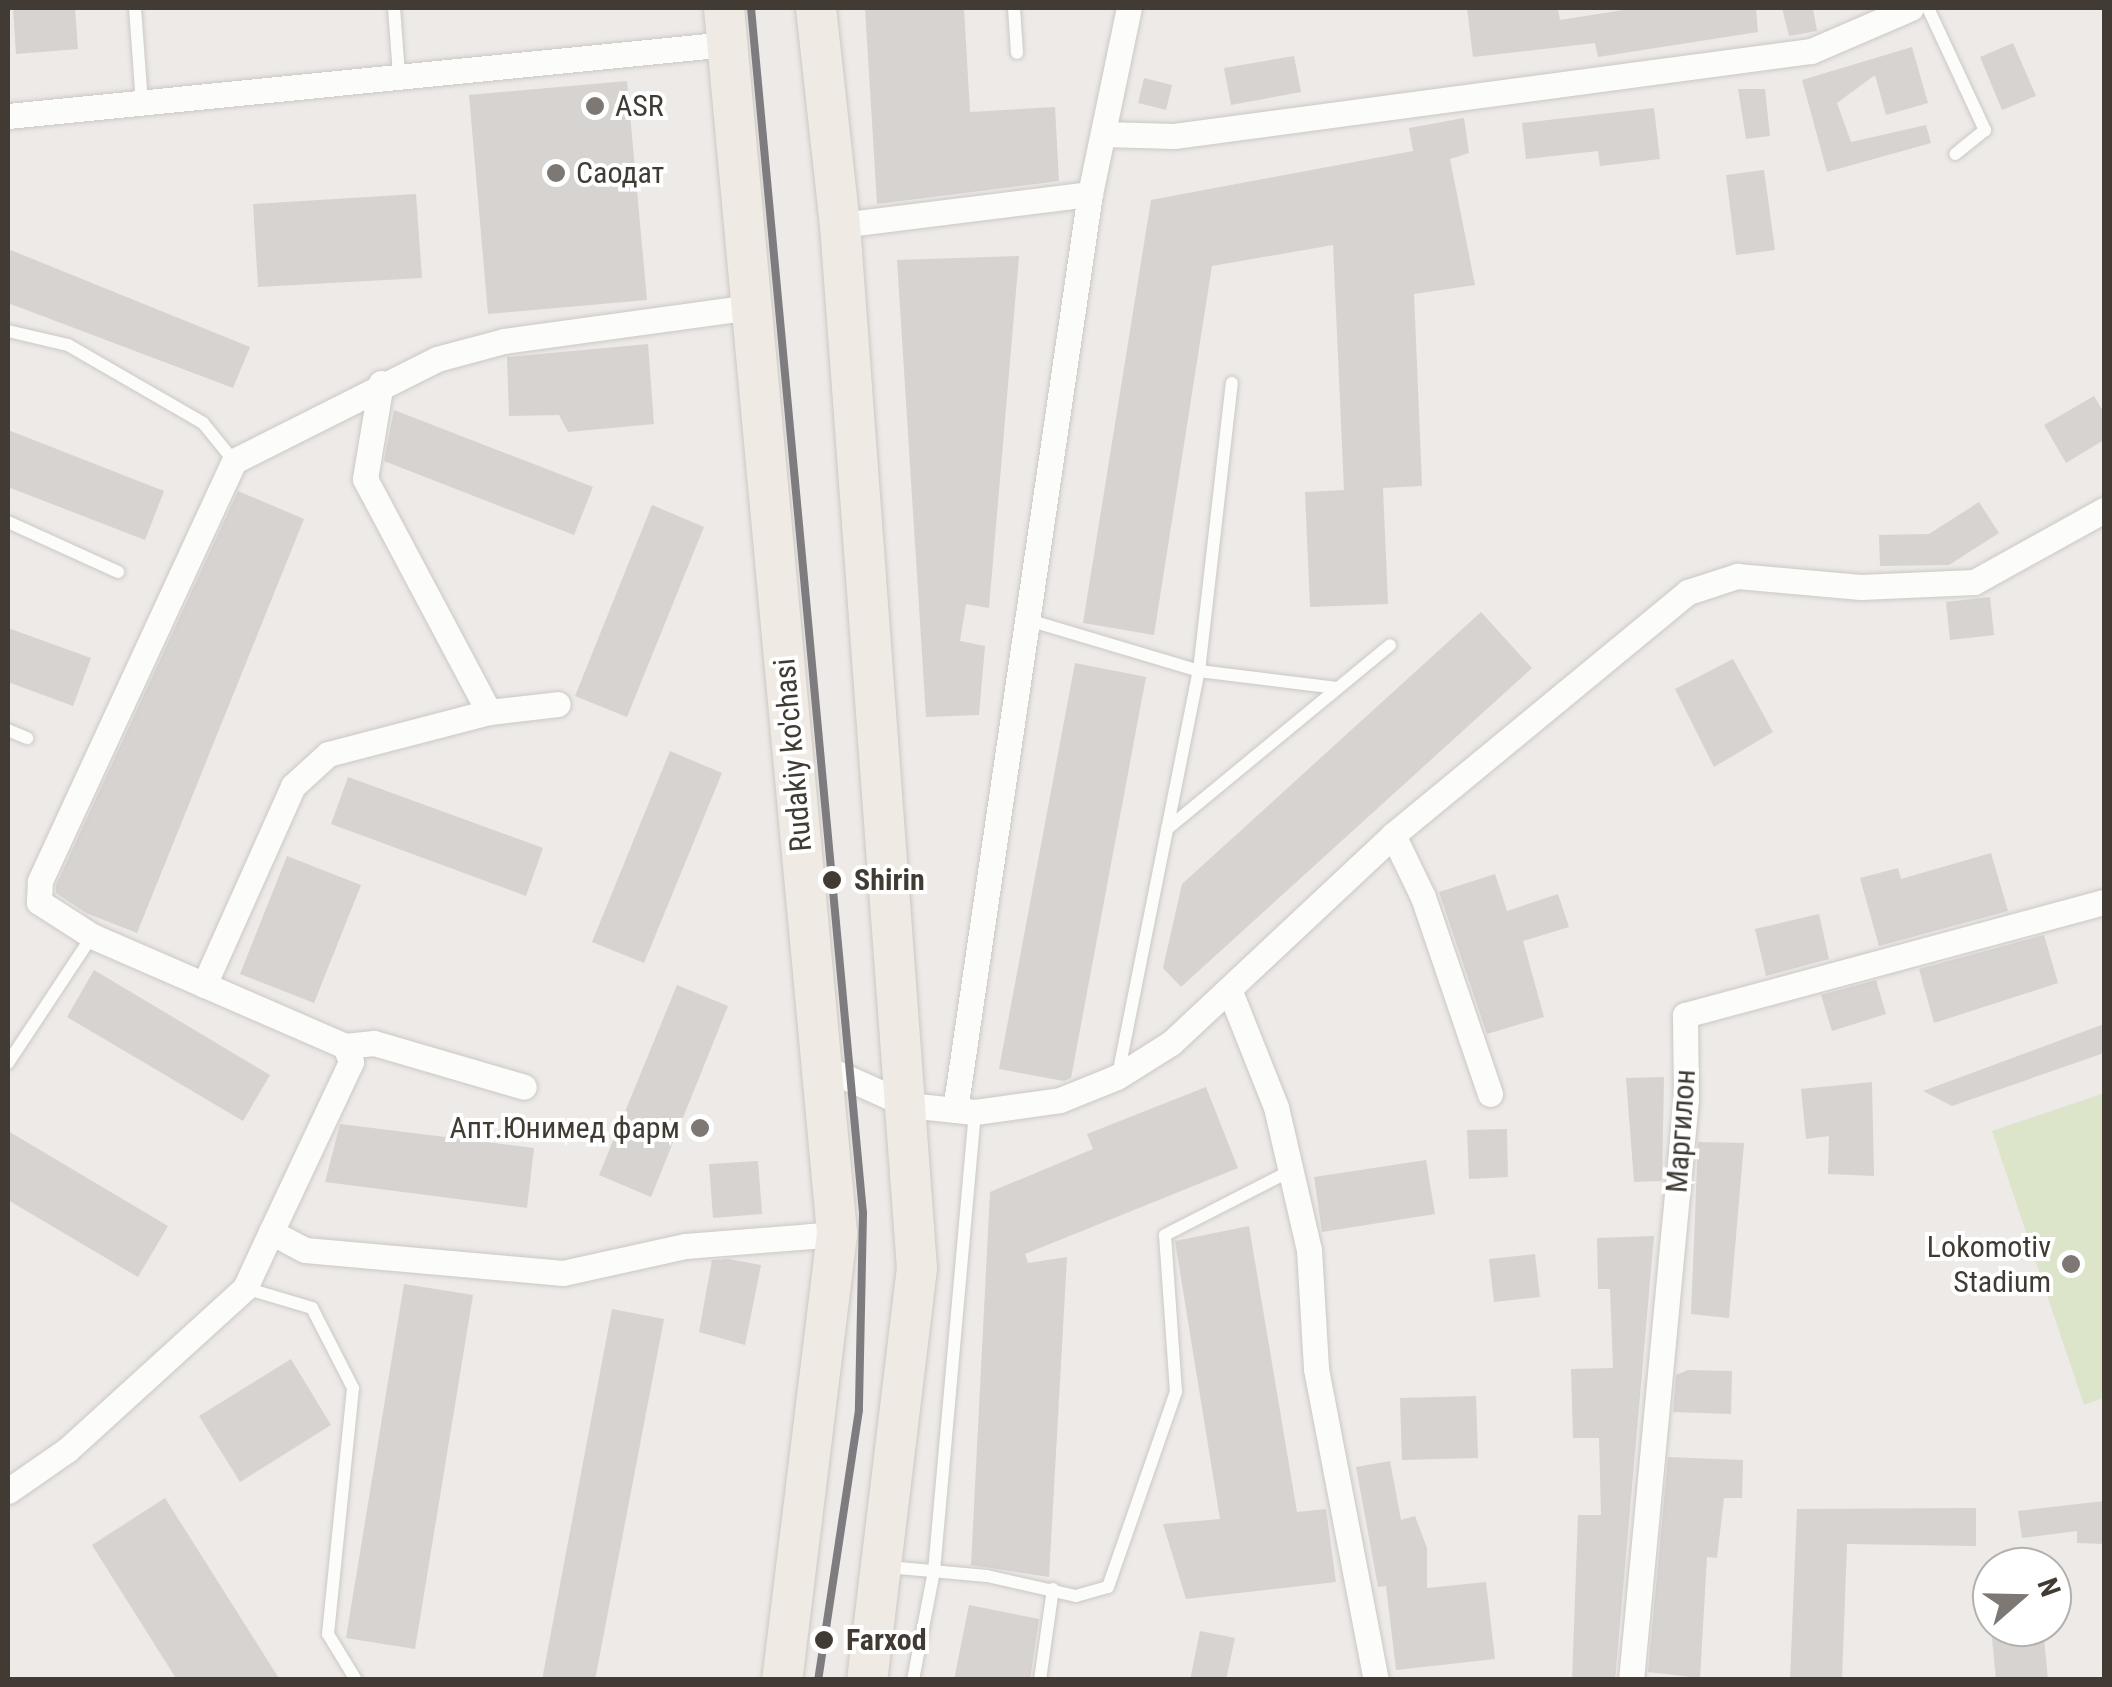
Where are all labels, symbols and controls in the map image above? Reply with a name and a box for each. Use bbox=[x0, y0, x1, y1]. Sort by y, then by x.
place label: ASR bbox=[615, 88, 664, 124]
marker: ASR bbox=[584, 95, 606, 117]
place label: Саодат bbox=[576, 155, 664, 191]
marker: Саодат bbox=[545, 162, 567, 184]
street label: Rudakiy ko'chasi bbox=[767, 657, 819, 853]
place label: Shirin bbox=[854, 862, 925, 898]
marker: Shirin bbox=[819, 867, 845, 893]
street label: Маргилон bbox=[1659, 1068, 1703, 1194]
place label: Апт.Юнимед фарм bbox=[449, 1110, 680, 1146]
marker: Апт.Юнимед фарм bbox=[689, 1117, 711, 1139]
place label: Lokomotiv Stadium bbox=[1927, 1229, 2051, 1300]
marker: Lokomotiv Stadium bbox=[2060, 1253, 2082, 1275]
north arrow bbox=[1972, 1547, 2072, 1647]
text: N bbox=[2030, 1574, 2067, 1601]
place label: Farxod bbox=[846, 1622, 927, 1658]
marker: Farxod bbox=[811, 1627, 837, 1653]

